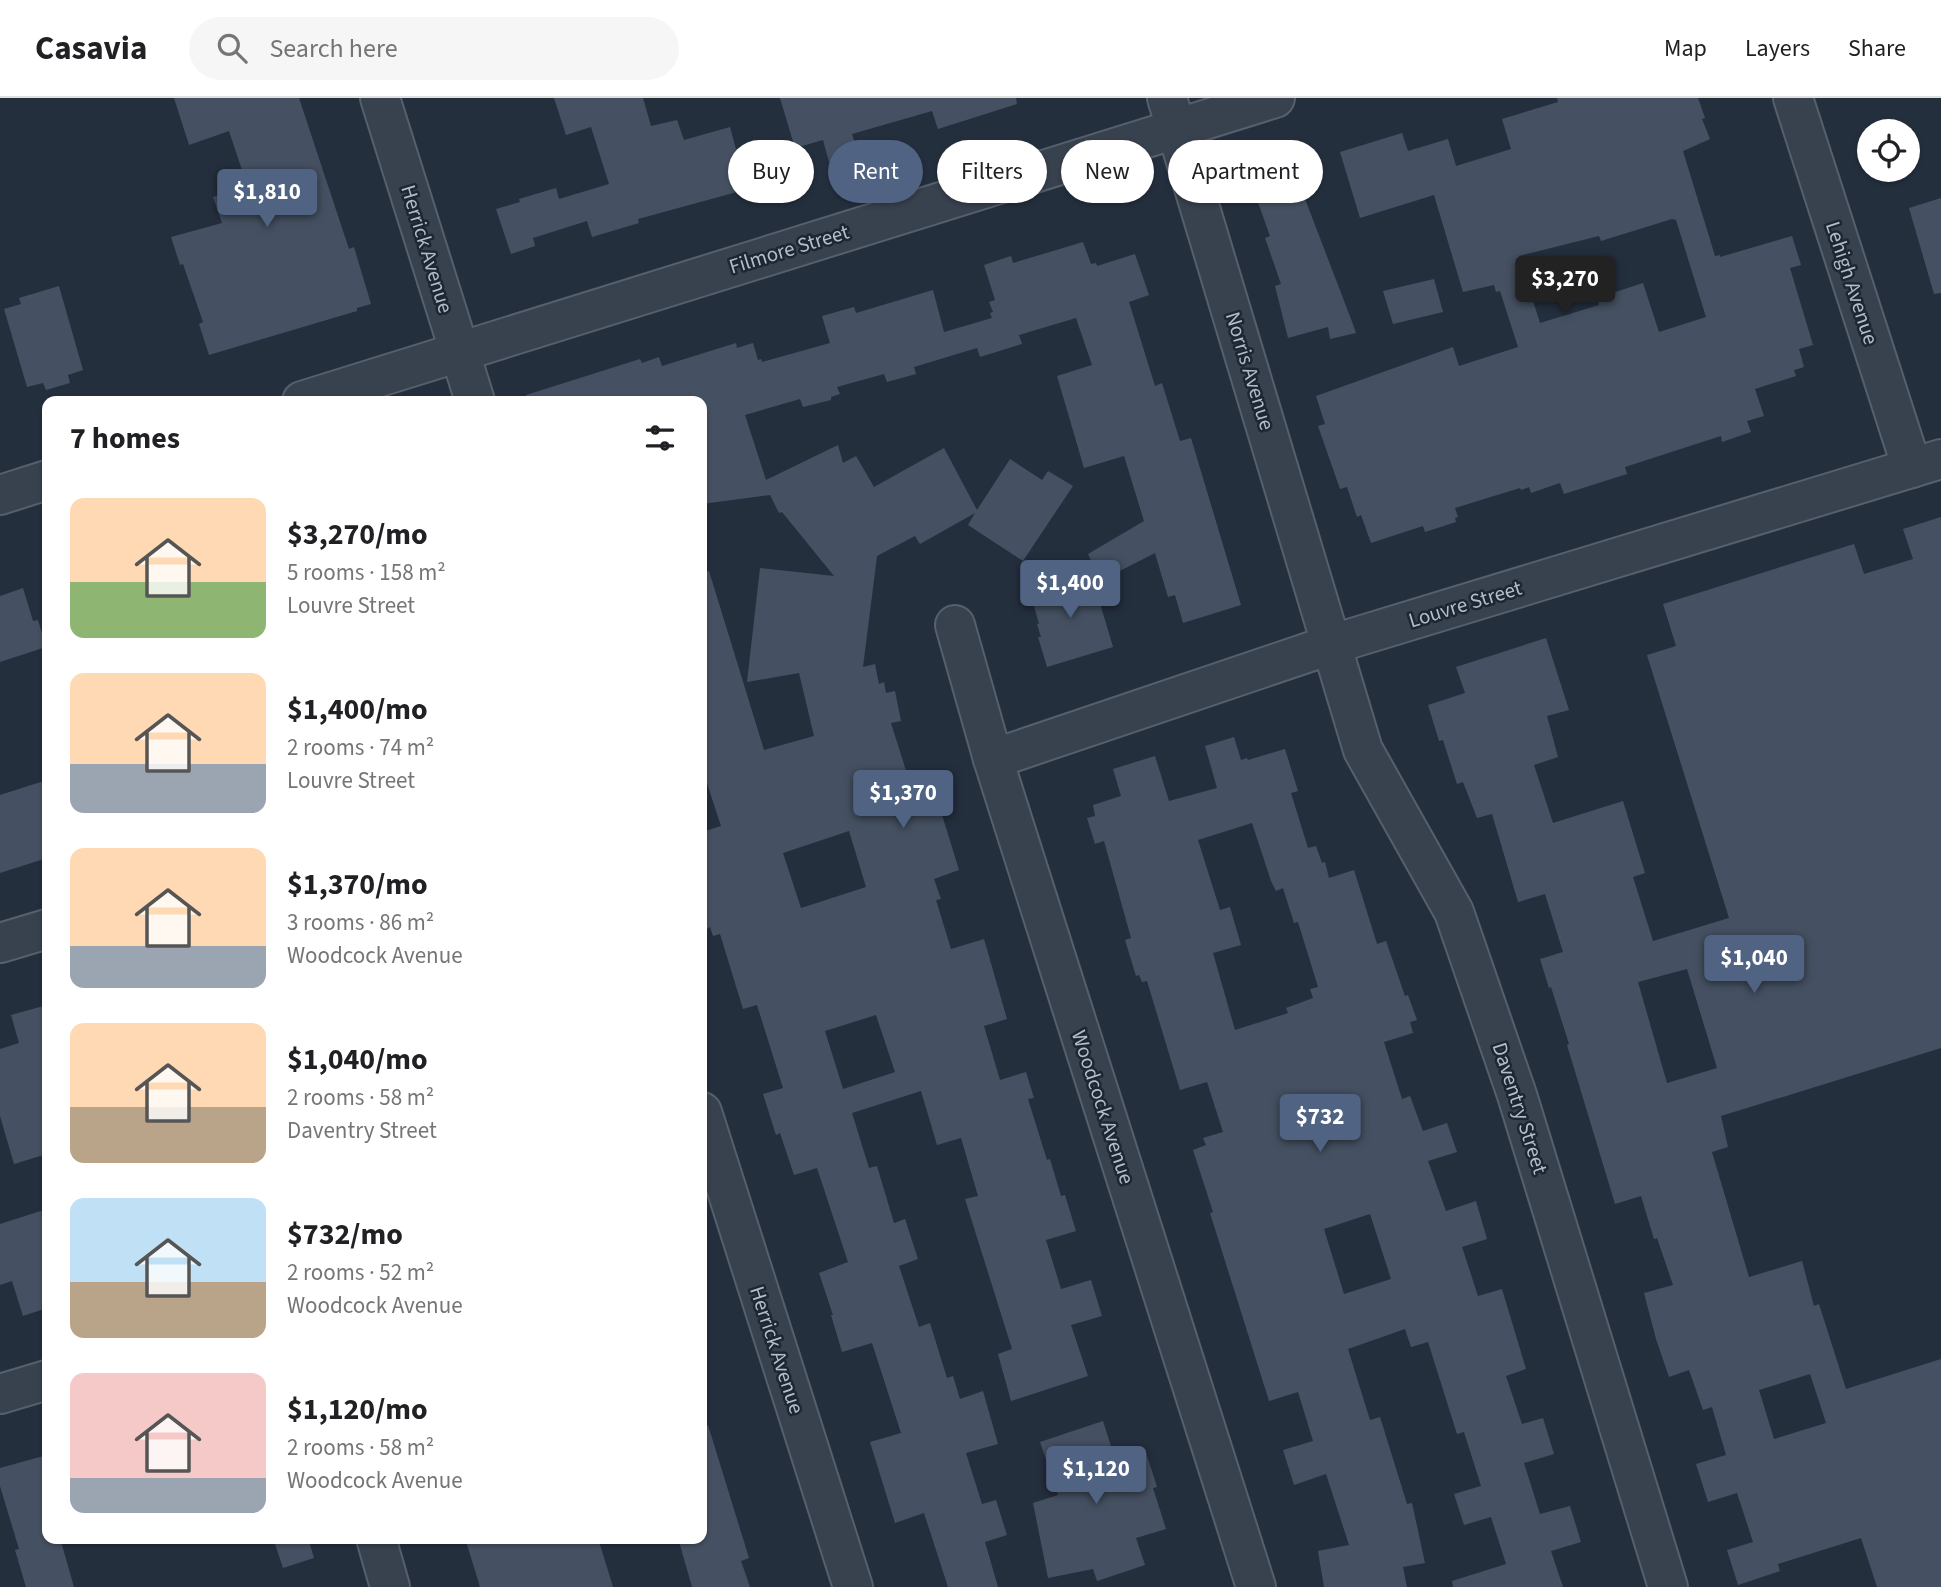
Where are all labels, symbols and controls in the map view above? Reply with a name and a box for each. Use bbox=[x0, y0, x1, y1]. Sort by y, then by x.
search box bbox=[189, 17, 679, 80]
text: Casavia bbox=[35, 25, 147, 72]
icon: search bbox=[213, 29, 251, 67]
text: Search here bbox=[269, 30, 398, 67]
text: Map bbox=[1664, 31, 1707, 66]
text: Layers bbox=[1745, 31, 1810, 66]
text: Share bbox=[1848, 31, 1906, 66]
map controls bbox=[1857, 119, 1920, 182]
button: locate bbox=[1857, 119, 1920, 182]
chip: Buy bbox=[728, 140, 814, 203]
chip: Rent bbox=[828, 140, 923, 203]
chip: Filters bbox=[937, 140, 1047, 203]
chip: New bbox=[1061, 140, 1154, 203]
chip: Apartment bbox=[1168, 140, 1323, 203]
pin: $1,810 bbox=[210, 170, 324, 229]
text: $1,810 bbox=[233, 175, 301, 208]
street label: Herrick Avenue bbox=[393, 181, 461, 317]
street label: Filmore Street bbox=[725, 217, 853, 281]
street label: Lehigh Avenue bbox=[1818, 218, 1886, 348]
pin: $3,270 bbox=[1508, 256, 1622, 316]
text: $3,270 bbox=[1531, 262, 1599, 295]
street label: Norris Avenue bbox=[1218, 308, 1282, 434]
text: 7 homes bbox=[70, 417, 180, 460]
icon: filters bbox=[641, 419, 679, 457]
text: $3,270/mo bbox=[287, 513, 428, 556]
icon: home bbox=[126, 526, 210, 610]
text: 5 rooms · 158 m² bbox=[287, 556, 446, 589]
pin: $1,400 bbox=[1013, 560, 1127, 620]
text: $1,400 bbox=[1036, 566, 1104, 599]
street label: Louvre Street bbox=[1405, 573, 1525, 635]
text: Louvre Street bbox=[287, 589, 415, 622]
text: $1,400/mo bbox=[287, 688, 428, 731]
icon: home bbox=[126, 701, 210, 785]
text: 2 rooms · 74 m² bbox=[287, 731, 434, 764]
text: Louvre Street bbox=[287, 764, 415, 797]
pin: $1,370 bbox=[846, 770, 960, 830]
text: $1,370 bbox=[869, 776, 937, 809]
text: $1,370/mo bbox=[287, 863, 428, 906]
icon: home bbox=[126, 876, 210, 960]
text: 3 rooms · 86 m² bbox=[287, 906, 434, 939]
pin: $1,040 bbox=[1697, 936, 1811, 995]
text: Woodcock Avenue bbox=[287, 939, 463, 972]
text: $1,040 bbox=[1720, 941, 1788, 974]
street label: Woodcock Avenue bbox=[1064, 1026, 1142, 1188]
text: $1,040/mo bbox=[287, 1038, 428, 1081]
street label: Daventry Street bbox=[1485, 1038, 1555, 1178]
icon: home bbox=[126, 1051, 210, 1135]
text: 2 rooms · 58 m² bbox=[287, 1081, 434, 1114]
pin: $732 bbox=[1279, 1094, 1361, 1154]
text: $732 bbox=[1296, 1100, 1344, 1133]
text: Daventry Street bbox=[287, 1114, 437, 1147]
text: $732/mo bbox=[287, 1213, 403, 1256]
icon: home bbox=[126, 1226, 210, 1310]
text: 2 rooms · 52 m² bbox=[287, 1256, 434, 1289]
street label: Herrick Avenue bbox=[742, 1282, 812, 1418]
text: Woodcock Avenue bbox=[287, 1289, 463, 1322]
text: $1,120/mo bbox=[287, 1388, 428, 1431]
icon: home bbox=[126, 1401, 210, 1485]
text: 2 rooms · 58 m² bbox=[287, 1431, 434, 1464]
pin: $1,120 bbox=[1039, 1446, 1153, 1506]
text: $1,120 bbox=[1062, 1452, 1130, 1485]
text: Woodcock Avenue bbox=[287, 1464, 463, 1497]

